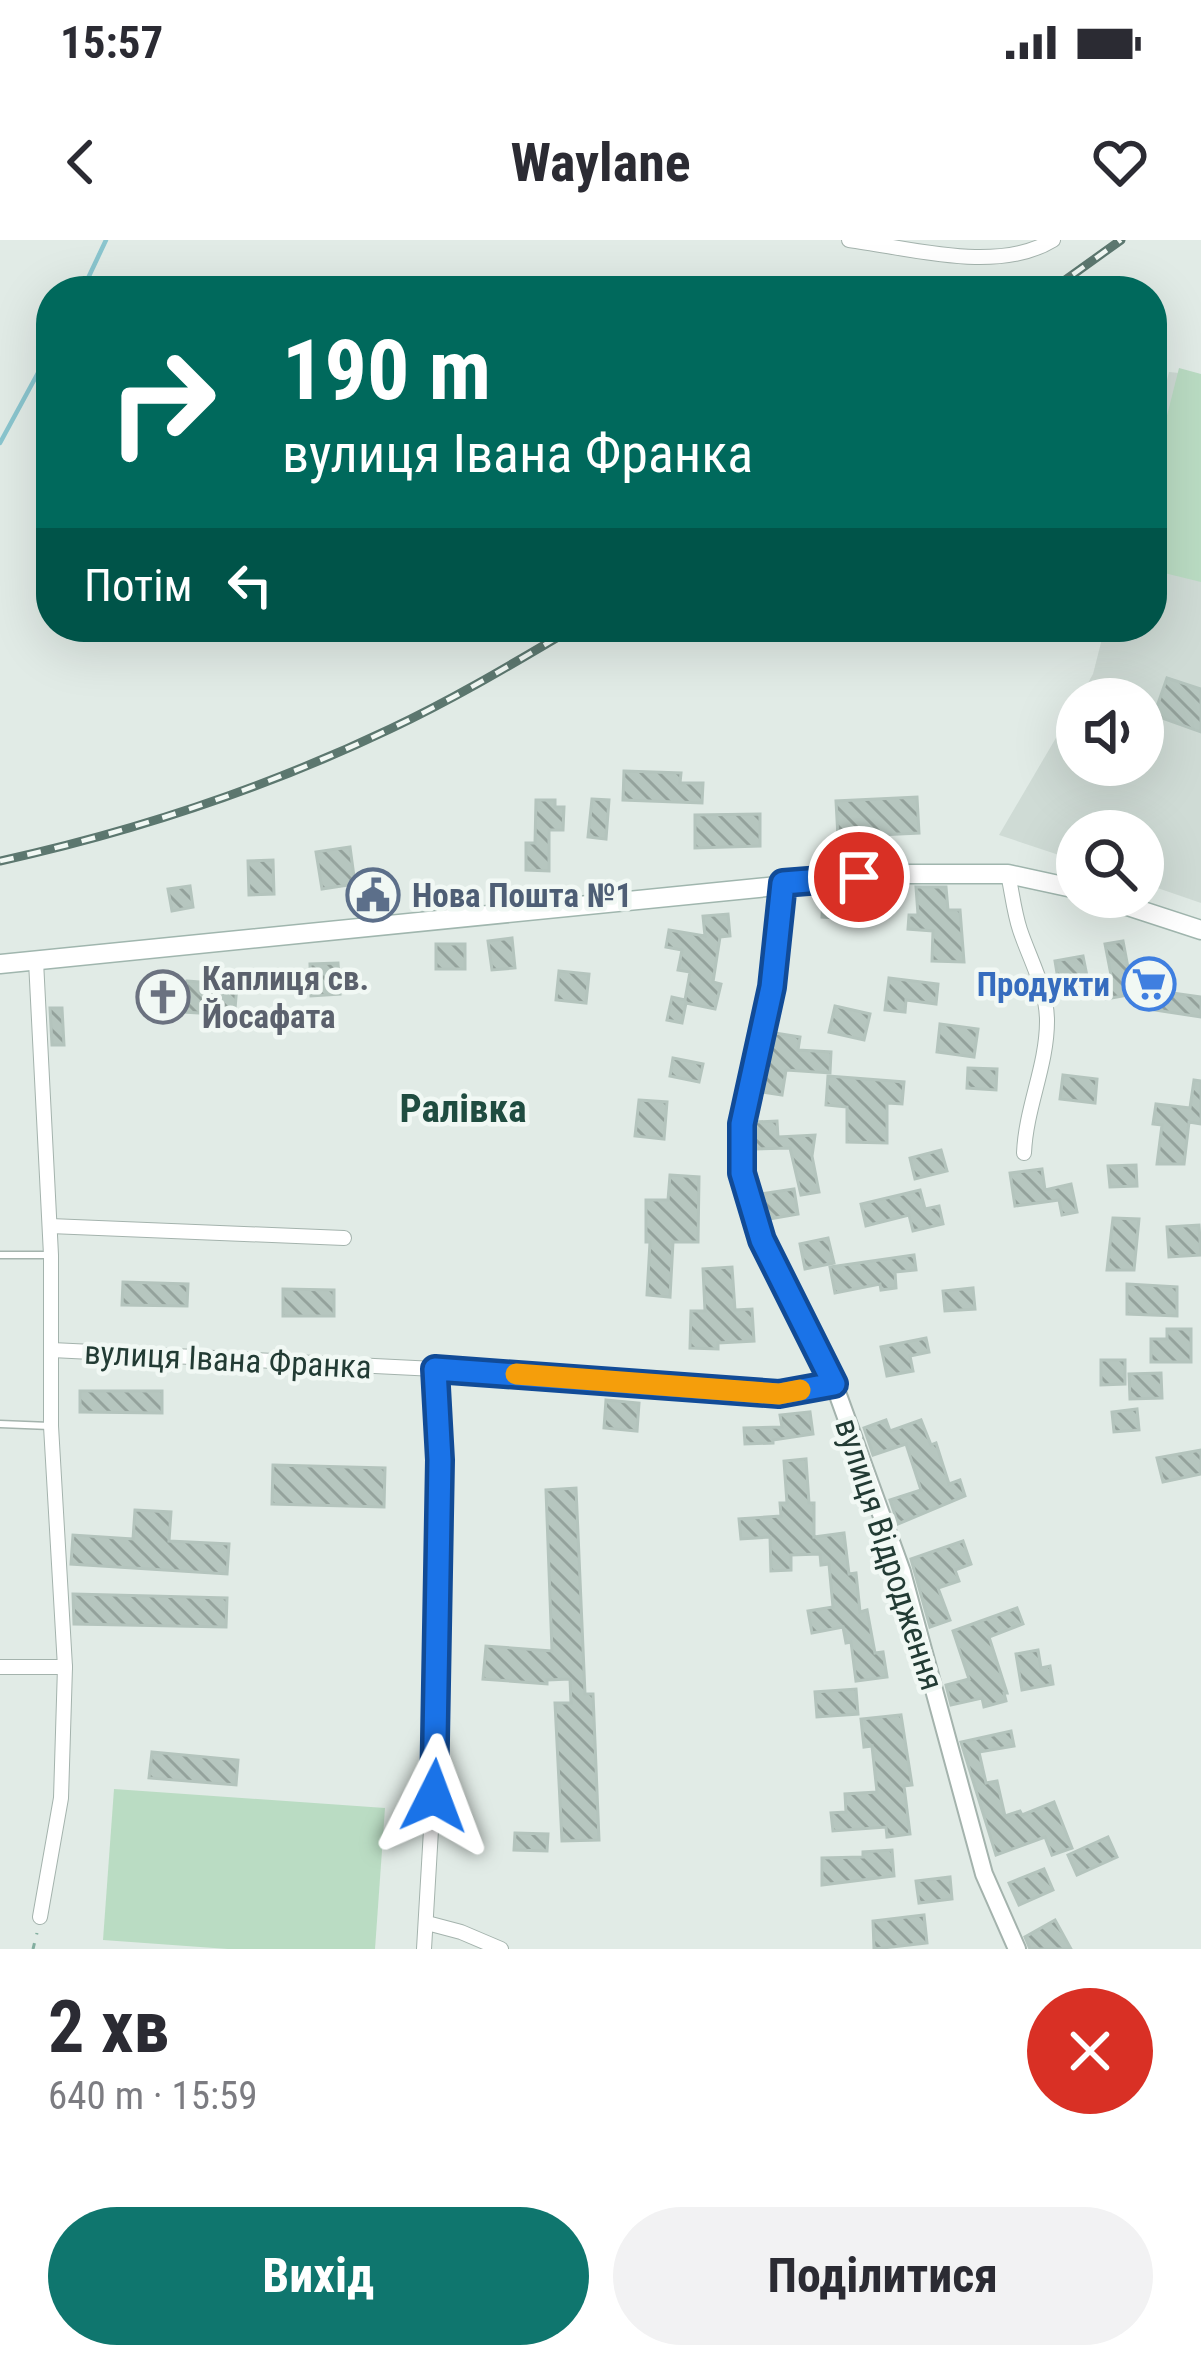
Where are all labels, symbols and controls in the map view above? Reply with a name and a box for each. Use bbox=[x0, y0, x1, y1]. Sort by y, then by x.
text: 15:57 bbox=[60, 16, 163, 69]
icon: back bbox=[48, 129, 114, 195]
icon: heart bbox=[1087, 129, 1153, 195]
text: Waylane bbox=[510, 131, 691, 194]
text: 190 m bbox=[282, 321, 491, 420]
icon: right bbox=[84, 324, 240, 480]
text: вулиця Івана Франка bbox=[282, 422, 753, 485]
icon: left bbox=[217, 552, 283, 618]
text: Потім bbox=[84, 559, 193, 612]
map controls bbox=[1056, 678, 1164, 918]
button: sound bbox=[1056, 678, 1164, 786]
button: search bbox=[1056, 810, 1164, 918]
pin bbox=[808, 826, 910, 928]
icon: arrive bbox=[826, 844, 892, 910]
public building icon: Нова Пошта №1 bbox=[345, 867, 401, 923]
place label: Нова Пошта №1 bbox=[412, 876, 632, 915]
supermarket icon: Продукти bbox=[1121, 956, 1177, 1012]
place label: Каплиця св. Йосафата bbox=[202, 959, 369, 1036]
place label: Продукти bbox=[977, 965, 1110, 1004]
church icon: Каплиця св. Йосафата bbox=[135, 969, 191, 1025]
district label: Ралівка bbox=[399, 1086, 527, 1132]
street label: вулиця Івана Франка bbox=[83, 1332, 373, 1387]
street label: вулиця Відродження bbox=[827, 1413, 952, 1695]
position arrow bbox=[371, 1733, 497, 1859]
text: 2 хв bbox=[48, 1985, 169, 2070]
button: close bbox=[1027, 1988, 1153, 2114]
text: 640 m · 15:59 bbox=[48, 2073, 258, 2119]
button: Вихід bbox=[48, 2207, 589, 2345]
button: Поділитися bbox=[613, 2207, 1153, 2345]

